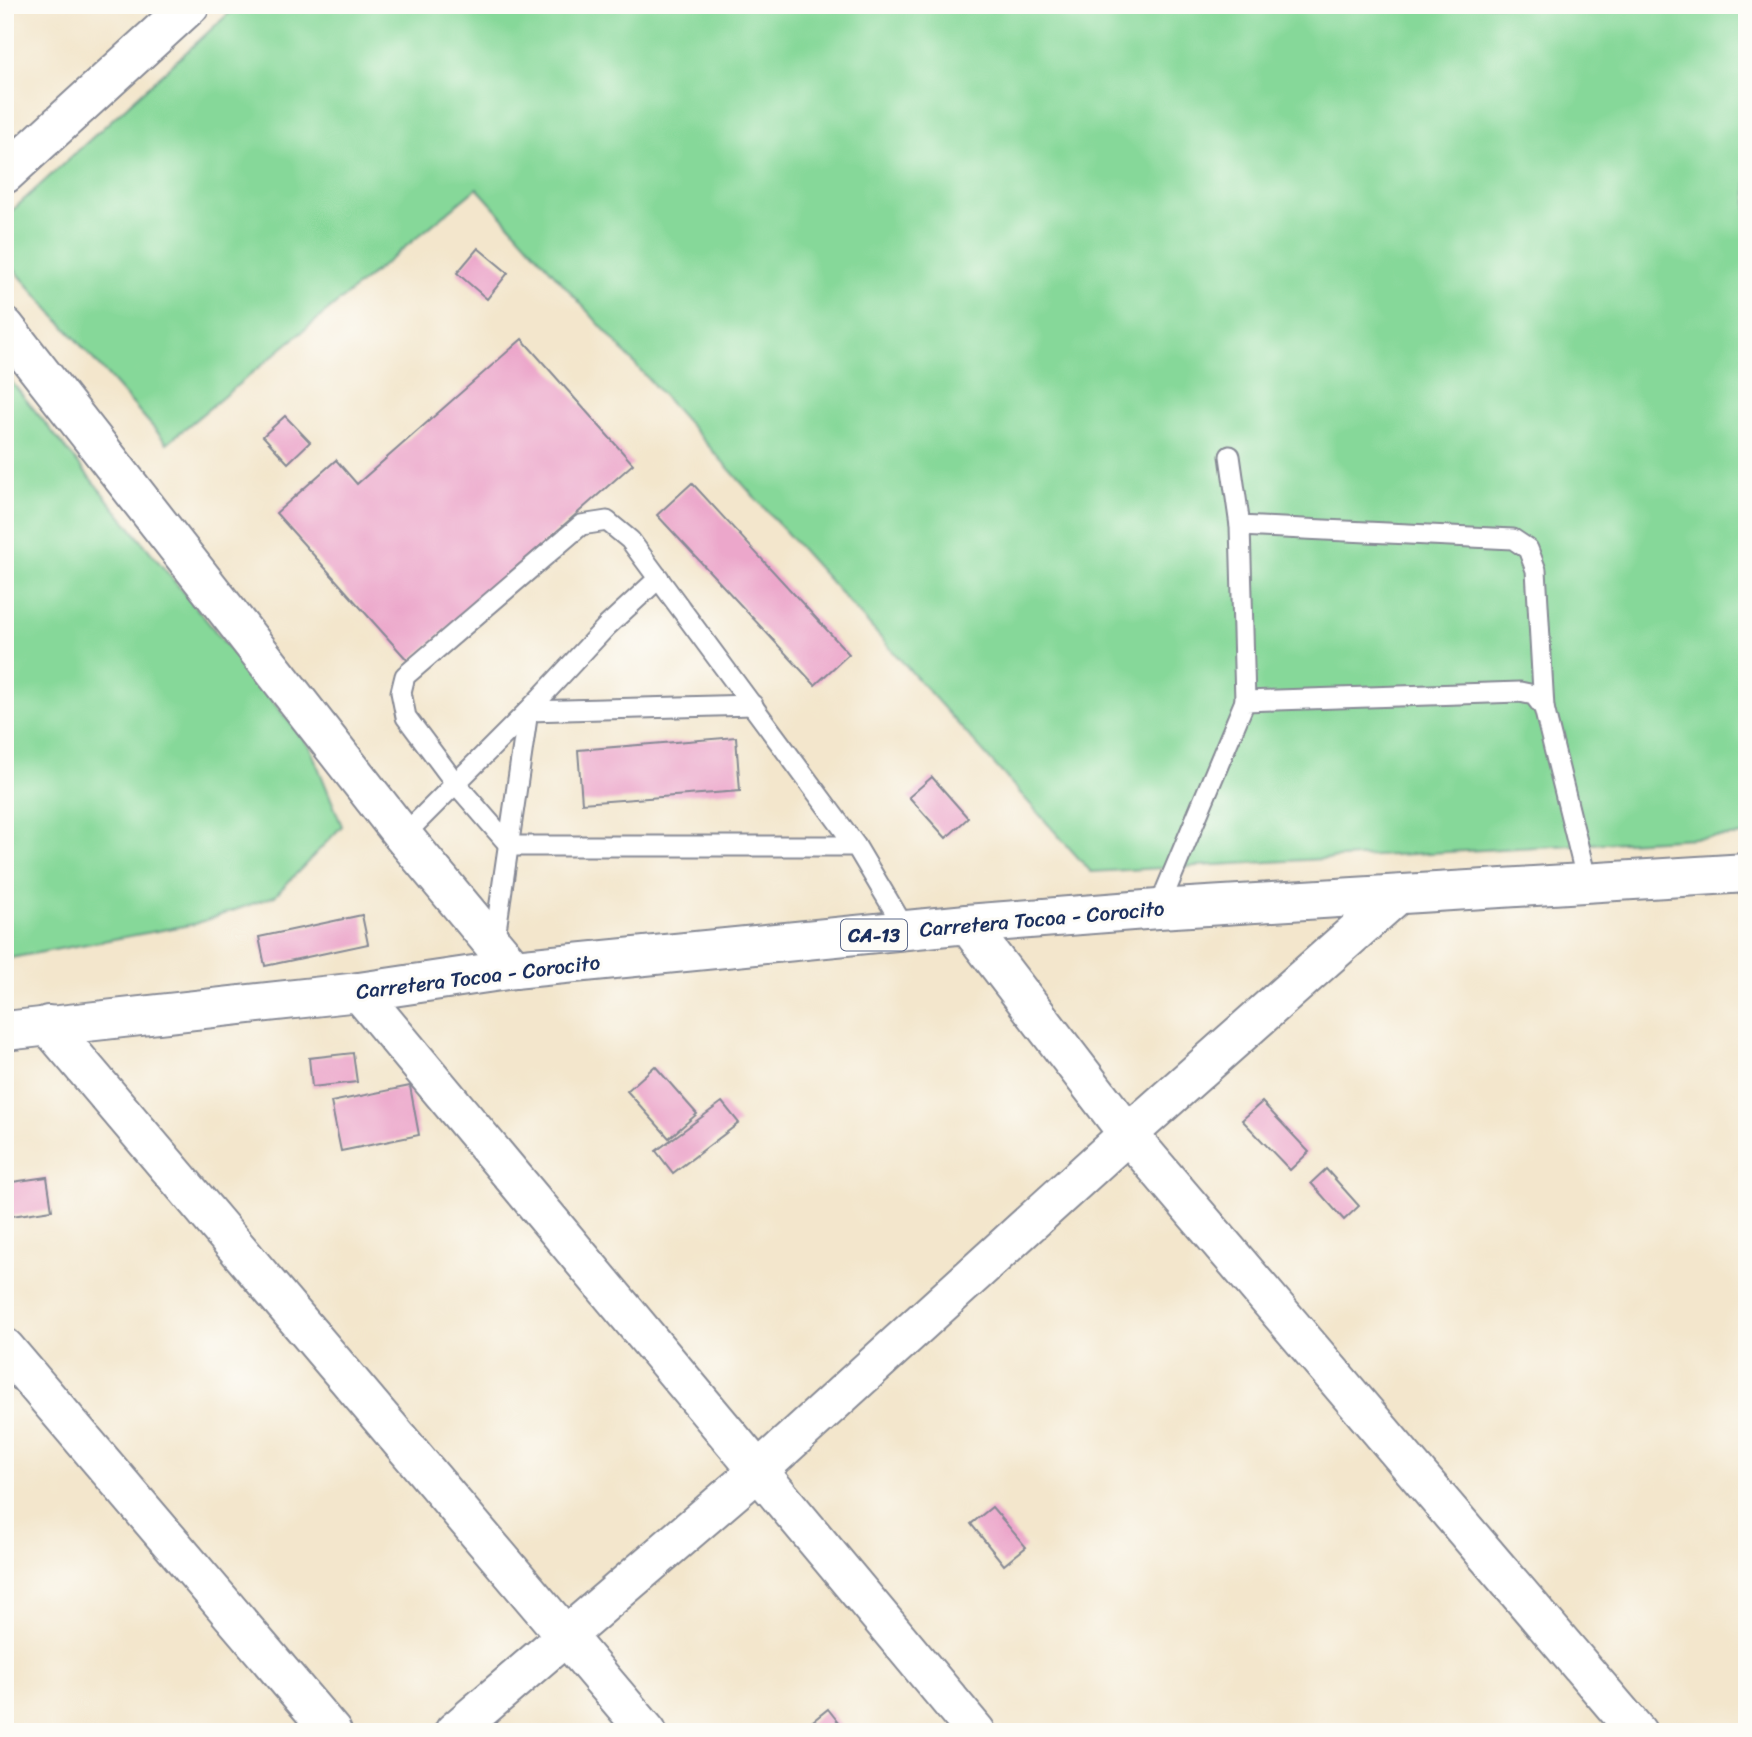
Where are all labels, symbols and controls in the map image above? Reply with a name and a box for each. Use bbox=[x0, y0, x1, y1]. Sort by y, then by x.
street label: Carretera Tocoa - Corocito bbox=[918, 889, 1166, 949]
road number: CA-13 bbox=[841, 920, 907, 951]
street label: Carretera Tocoa - Corocito bbox=[354, 943, 603, 1011]

